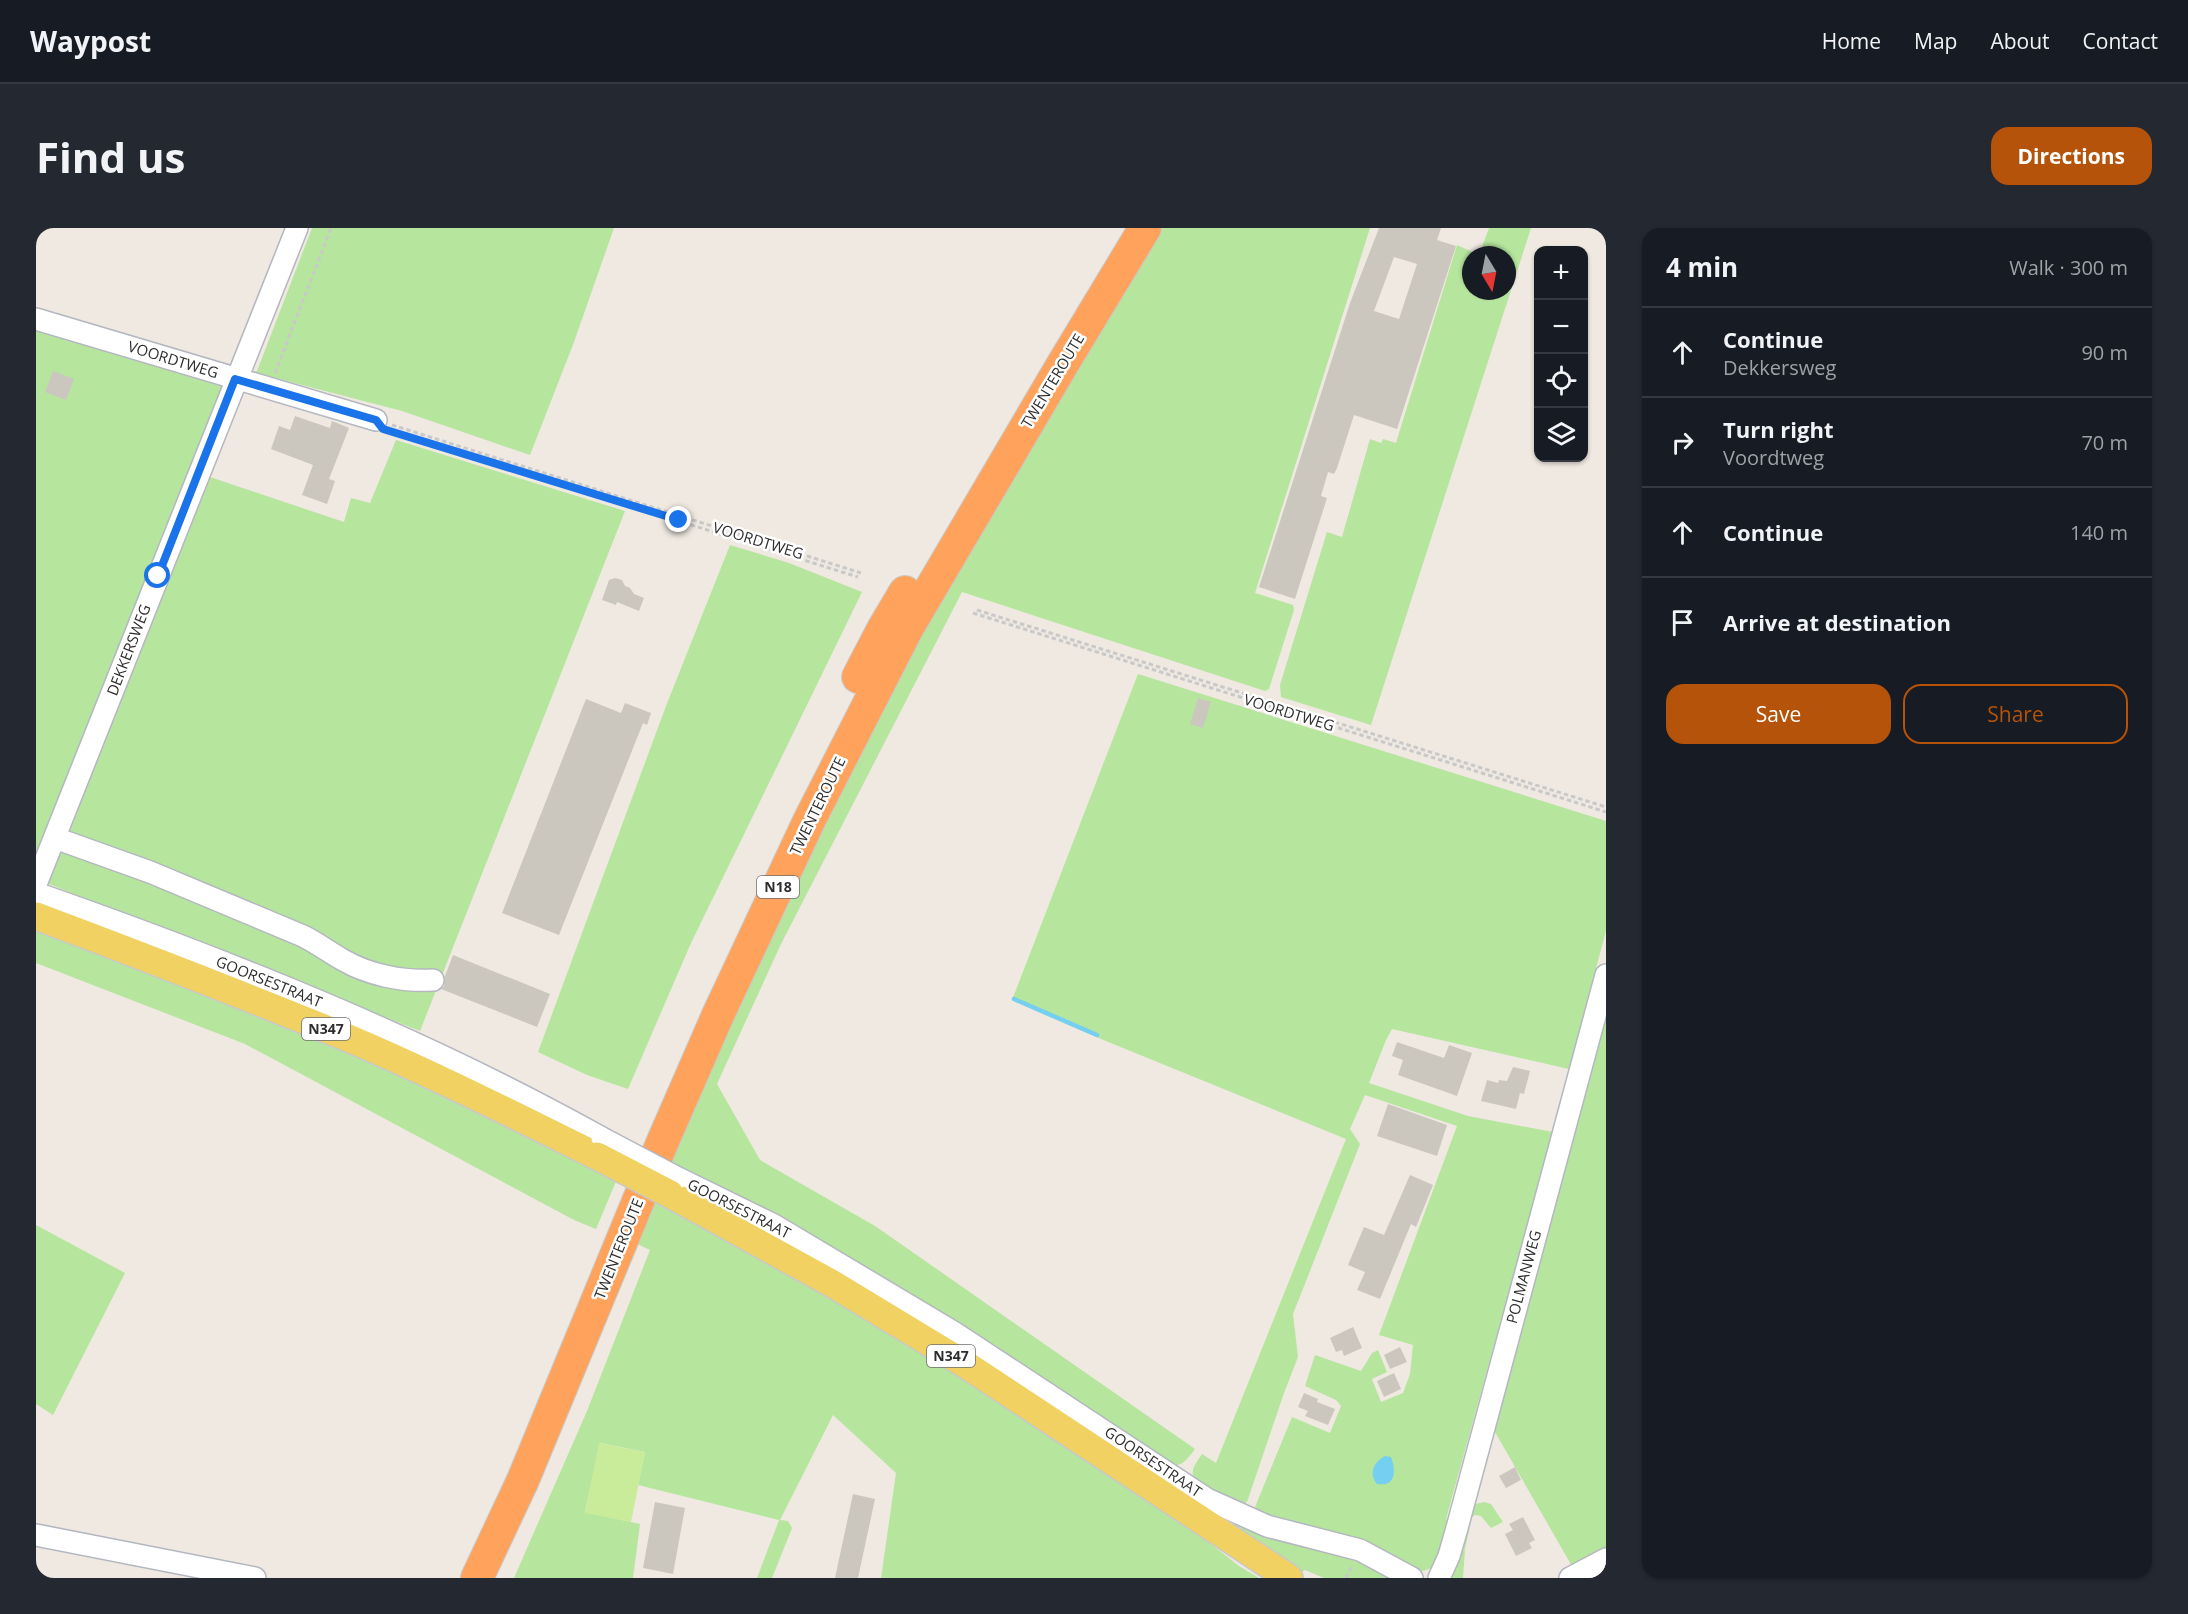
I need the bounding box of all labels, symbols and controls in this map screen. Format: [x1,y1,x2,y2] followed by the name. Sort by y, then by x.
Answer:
[30,22,151,60] text: Waypost
[1822,27,1881,55] text: Home
[1914,27,1957,55] text: Map
[1990,27,2050,55] text: About
[2083,27,2158,55] text: Contact
[1991,127,2152,185] button: Directions
[36,128,185,185] text: Find us
[1462,246,1516,300] north arrow
[1534,246,1588,462] map controls
[1534,246,1588,300] button: +
[1666,249,1738,285] text: 4 min
[2009,254,2128,281] text: Walk · 300 m
[1534,300,1588,354] button: −
[1723,324,1823,354] text: Continue
[1016,330,1088,431] street label: TWENTEROUTE
[126,336,221,382] street label: VOORDTWEG
[1666,336,1699,369] icon: ahead
[2081,339,2128,366] text: 90 m
[1534,354,1588,408] button: locate
[1723,354,1836,381] text: Dekkersweg
[1534,408,1588,462] button: layers
[1723,414,1834,444] text: Turn right
[1666,426,1699,459] icon: right
[2081,429,2128,456] text: 70 m
[1723,444,1824,471] text: Voordtweg
[665,506,691,532] route end
[1666,516,1699,549] icon: ahead
[711,517,806,563] street label: VOORDTWEG
[1723,517,1823,547] text: Continue
[2070,519,2128,546] text: 140 m
[144,562,170,588] route start
[101,601,155,698] street label: DEKKERSWEG
[1666,606,1699,639] icon: arrive
[1723,607,1951,637] text: Arrive at destination
[1666,684,1891,744] button: Save
[1903,684,2128,744] button: Share
[1242,689,1337,735] street label: VOORDTWEG
[785,753,849,858] street label: TWENTEROUTE
[757,876,799,898] road number: N18
[213,951,326,1012] street label: GOORSESTRAAT
[302,1018,350,1040] road number: N347
[685,1174,795,1243] street label: GOORSESTRAAT
[589,1195,647,1302] street label: TWENTEROUTE
[1501,1228,1545,1326] street label: POLMANWEG
[927,1345,975,1367] road number: N347
[1101,1421,1207,1501] street label: GOORSESTRAAT

